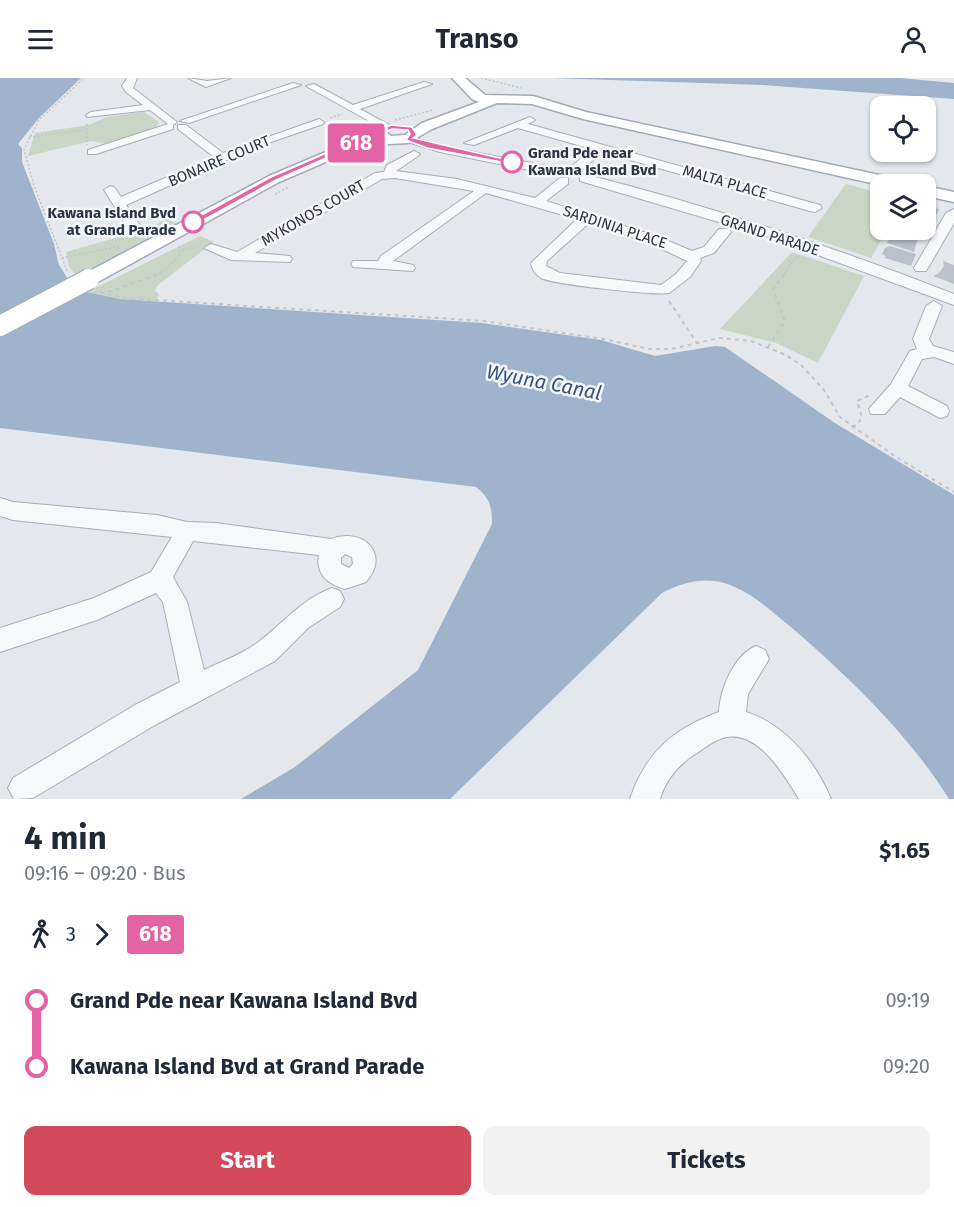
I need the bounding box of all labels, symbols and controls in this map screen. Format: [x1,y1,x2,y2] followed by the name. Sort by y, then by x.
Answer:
[24,23,57,56] icon: menu
[436,23,518,55] text: Transo
[897,23,930,56] icon: person
[870,96,936,240] map controls
[870,96,936,162] button: locate
[322,124,391,162] line badge: 618
[340,130,372,156] text: 618
[165,131,273,191] street label: BONAIRE COURT
[528,144,656,179] place label: Grand Pde near Kawana Island Bvd
[501,151,523,173] marker: Grand Pde near Kawana Island Bvd
[681,161,769,203] street label: MALTA PLACE
[870,174,936,240] button: layers
[258,176,368,250] street label: MYKONOS COURT
[561,202,669,252] street label: SARDINIA PLACE
[48,204,176,239] place label: Kawana Island Bvd at Grand Parade
[182,211,204,233] marker: Kawana Island Bvd at Grand Parade
[718,211,822,259] street label: GRAND PARADE
[484,359,604,405] water label: Wyuna Canal
[24,818,107,858] text: 4 min
[879,837,930,864] text: $1.65
[24,861,186,885] text: 09:16 – 09:20 · Bus
[24,918,57,951] icon: walk
[85,918,118,951] icon: forward
[139,921,172,947] text: 618
[66,922,76,946] text: 3
[70,987,418,1014] text: Grand Pde near Kawana Island Bvd
[885,988,930,1012] text: 09:19
[70,1053,424,1080] text: Kawana Island Bvd at Grand Parade
[883,1054,930,1078] text: 09:20
[24,1126,471,1195] button: Start
[483,1126,930,1195] button: Tickets

